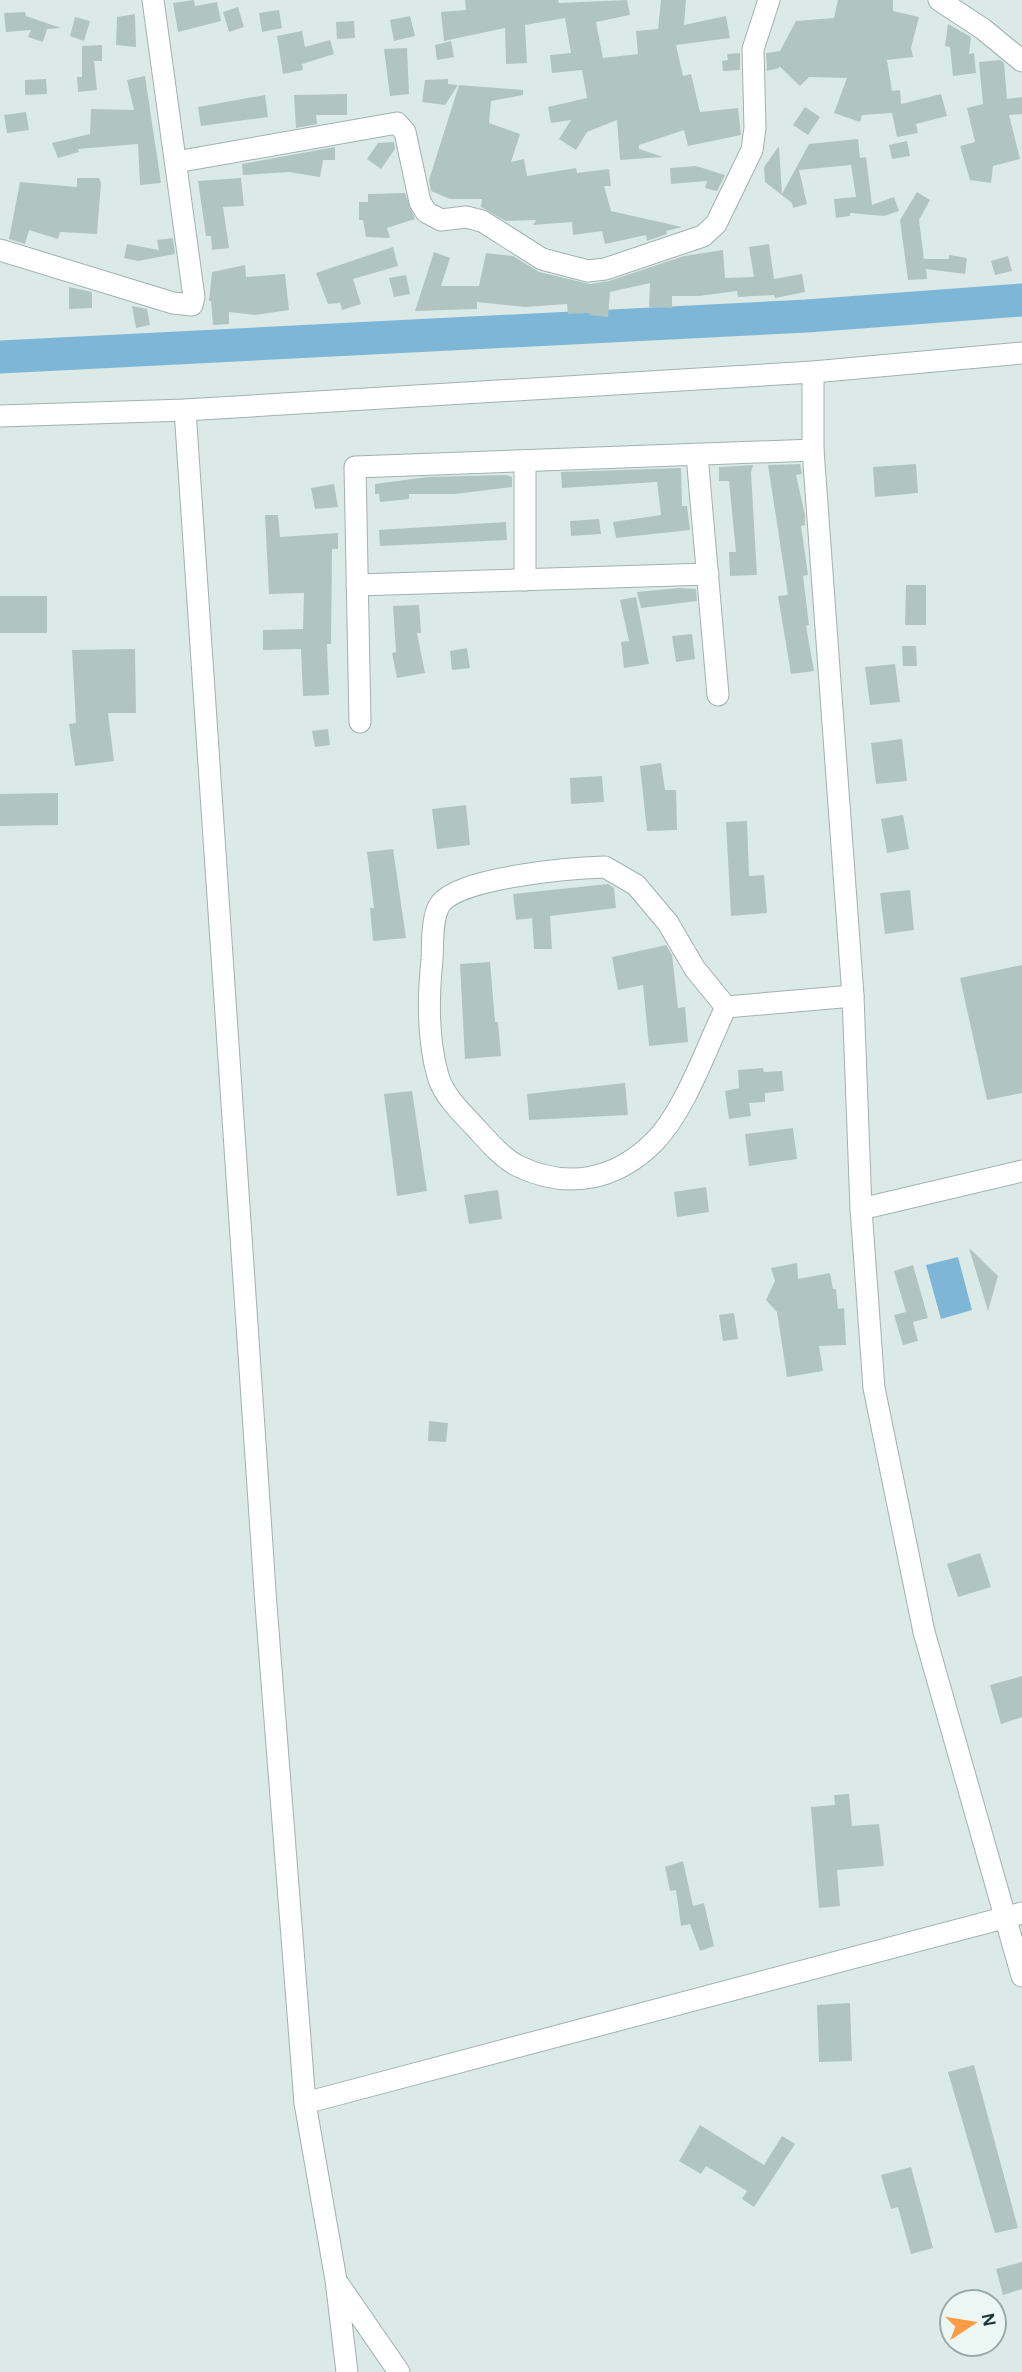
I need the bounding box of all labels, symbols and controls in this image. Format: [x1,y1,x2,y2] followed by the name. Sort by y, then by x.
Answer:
[938,2288,1008,2358] north arrow
[977,2311,999,2328] text: N

